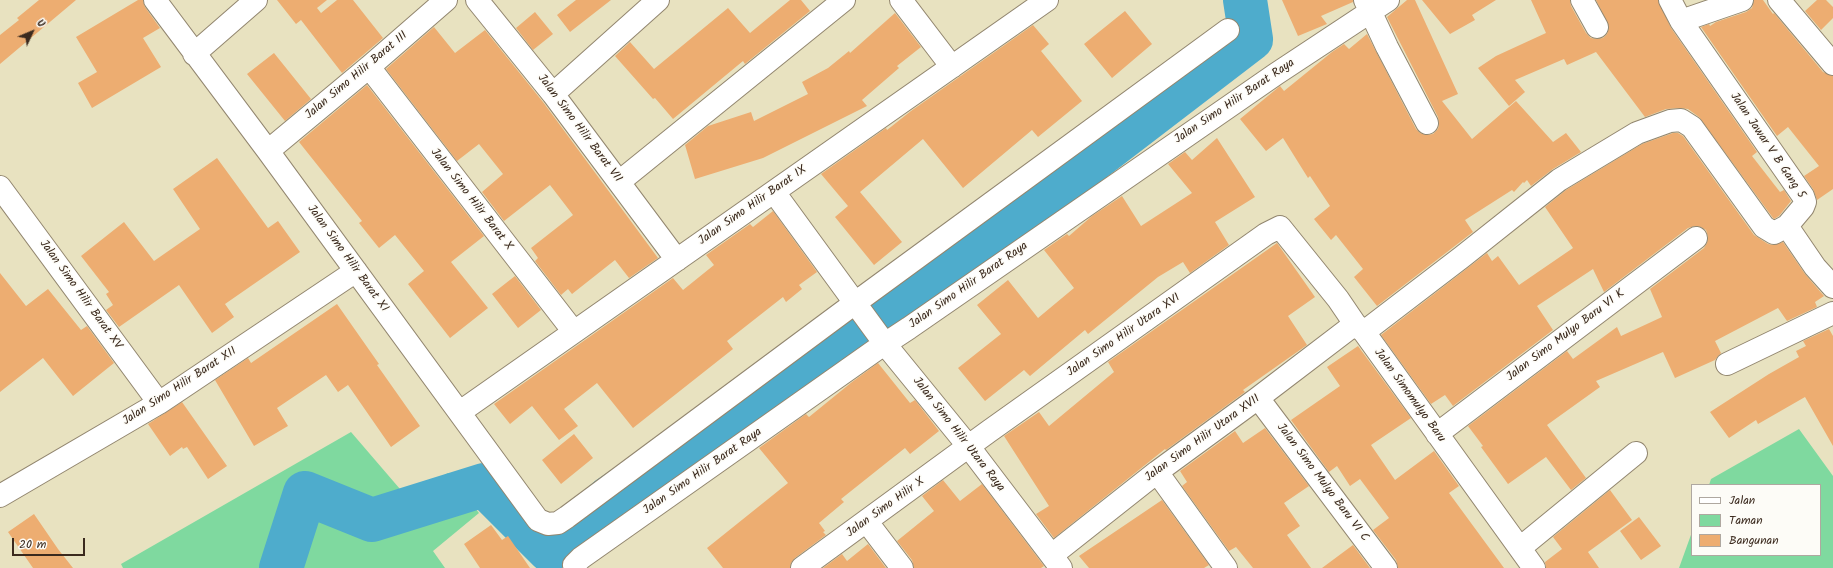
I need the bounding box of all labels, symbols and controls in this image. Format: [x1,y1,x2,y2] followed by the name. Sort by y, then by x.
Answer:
[12,12,52,52] north arrow
[32,15,49,32] text: U
[303,29,411,123] street label: Jalan Simo Hilir Barat III
[1172,56,1298,148] street label: Jalan Simo Hilir Barat Raya
[534,72,624,186] street label: Jalan Simo Hilir Barat VII
[1726,90,1808,202] street label: Jalan Jawar V B Gang 5
[427,146,515,254] street label: Jalan Simo Hilir Barat X
[696,163,810,249] street label: Jalan Simo Hilir Barat IX
[303,203,391,315] street label: Jalan Simo Hilir Barat XI
[35,237,125,353] street label: Jalan Simo Hilir Barat XV
[907,239,1031,333] street label: Jalan Simo Hilir Barat Raya
[1504,287,1628,385] street label: Jalan Simo Mulyo Baru VI K
[1065,291,1183,381] street label: Jalan Simo Hilir Utara XVI
[120,345,240,429] street label: Jalan Simo Hilir Barat XII
[1370,346,1448,446] street label: Jalan Simomulyo Baru
[909,375,1007,495] street label: Jalan Simo Hilir Utara Raya
[1143,392,1263,486] street label: Jalan Simo Hilir Utara XVII
[1273,421,1371,545] street label: Jalan Simo Mulyo Baru VI C
[641,425,765,519] street label: Jalan Simo Hilir Barat Raya
[844,475,928,541] street label: Jalan Simo Hilir X
[1691,484,1821,556] legend
[1729,491,1755,510] text: Jalan
[1729,511,1763,530] text: Taman
[14,530,87,556] scale bar
[1729,531,1779,550] text: Bangunan
[19,535,46,554] text: 20 m

